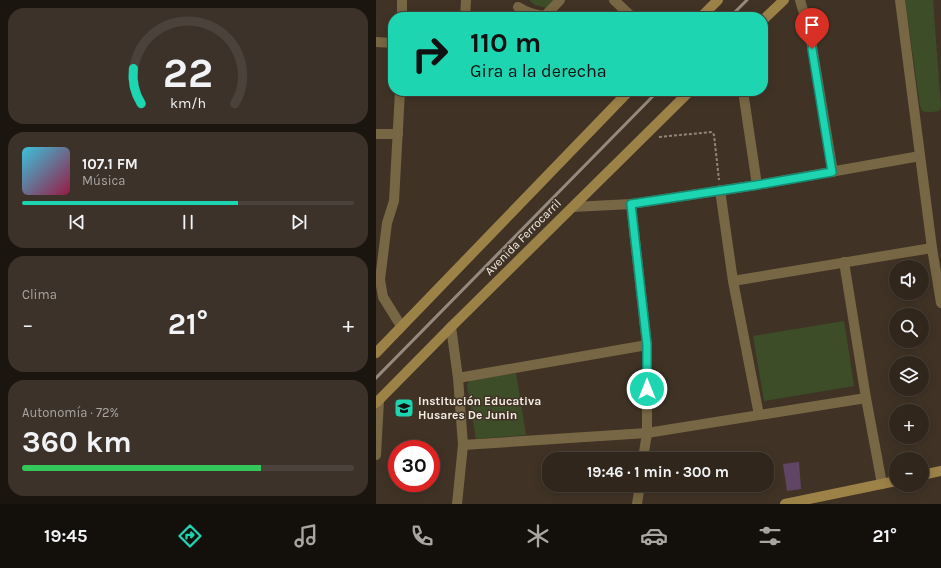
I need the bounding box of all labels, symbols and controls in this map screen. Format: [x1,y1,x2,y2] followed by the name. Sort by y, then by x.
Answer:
[795,8,829,49] pin
[801,14,823,36] icon: arrive
[470,26,541,59] text: 110 m
[404,28,456,80] icon: right
[163,49,213,97] text: 22
[470,60,607,82] text: Gira a la derecha
[170,95,206,112] text: km/h
[82,155,138,173] text: 107.1 FM
[82,173,125,188] text: Música
[482,196,564,278] street label: Avenida Ferrocarril
[66,211,88,233] icon: previous
[177,211,199,233] icon: pause
[288,211,310,233] icon: next
[889,260,929,492] map controls
[889,260,929,300] button: sound
[22,287,57,302] text: Clima
[168,306,208,342] text: 21°
[889,308,929,348] button: search
[22,312,34,338] text: −
[342,312,354,338] text: +
[889,356,929,396] button: layers
[626,368,668,410] position arrow
[418,394,541,422] place label: Institución Educativa Husares De Junin
[393,397,415,419] school or university icon: Institución Educativa Husares De Junin
[889,404,929,444] button: +
[22,405,119,420] text: Autonomía · 72%
[22,424,132,460] text: 360 km
[388,440,440,492] speed limit sign: 30
[889,452,929,492] button: −
[587,463,729,481] text: 19:46 · 1 min · 300 m
[176,522,204,550] icon: directions
[292,522,320,550] icon: music
[408,522,436,550] icon: phone
[524,522,552,550] icon: climate
[640,522,668,550] icon: car
[756,522,784,550] icon: filters
[44,525,88,547] text: 19:45
[873,525,897,547] text: 21°

